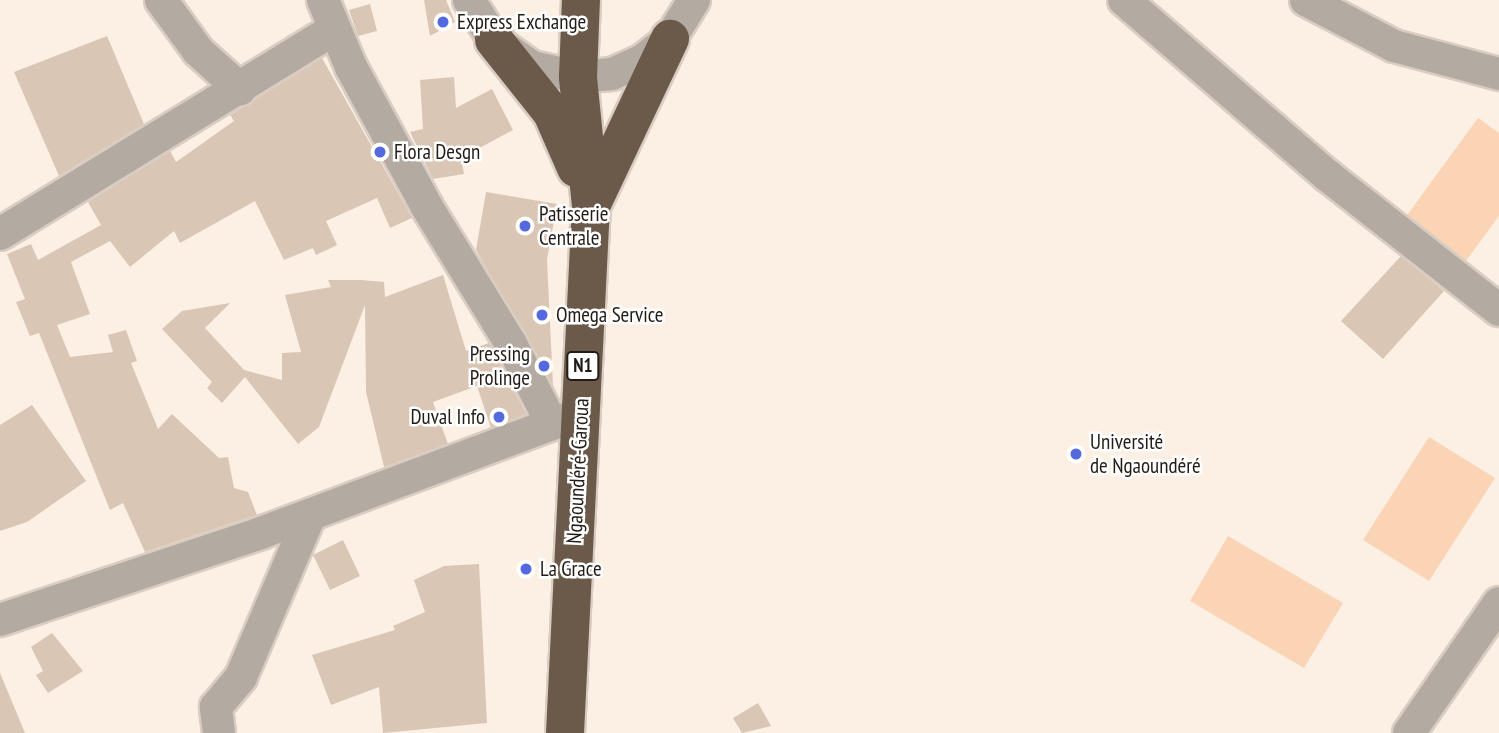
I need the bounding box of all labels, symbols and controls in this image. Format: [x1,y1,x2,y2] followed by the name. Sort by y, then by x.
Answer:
[457,9,586,35] place label: Express Exchange
[435,14,451,30] marker: Express Exchange
[394,139,480,165] place label: Flora Desgn
[372,144,388,160] marker: Flora Desgn
[539,201,608,251] place label: Patisserie Centrale
[517,218,533,234] marker: Patisserie Centrale
[556,302,664,328] place label: Omega Service
[534,307,550,323] marker: Omega Service
[470,341,530,391] place label: Pressing Prolinge
[566,350,600,382] road number: N1
[536,358,552,374] marker: Pressing Prolinge
[562,398,594,544] street label: Ngaoundéré-Garoua
[411,404,485,430] place label: Duval Info
[491,409,507,425] marker: Duval Info
[1090,429,1201,479] place label: Université de Ngaoundéré
[1068,446,1084,462] marker: Université de Ngaoundéré
[540,556,602,582] place label: La Grace
[518,561,534,577] marker: La Grace

